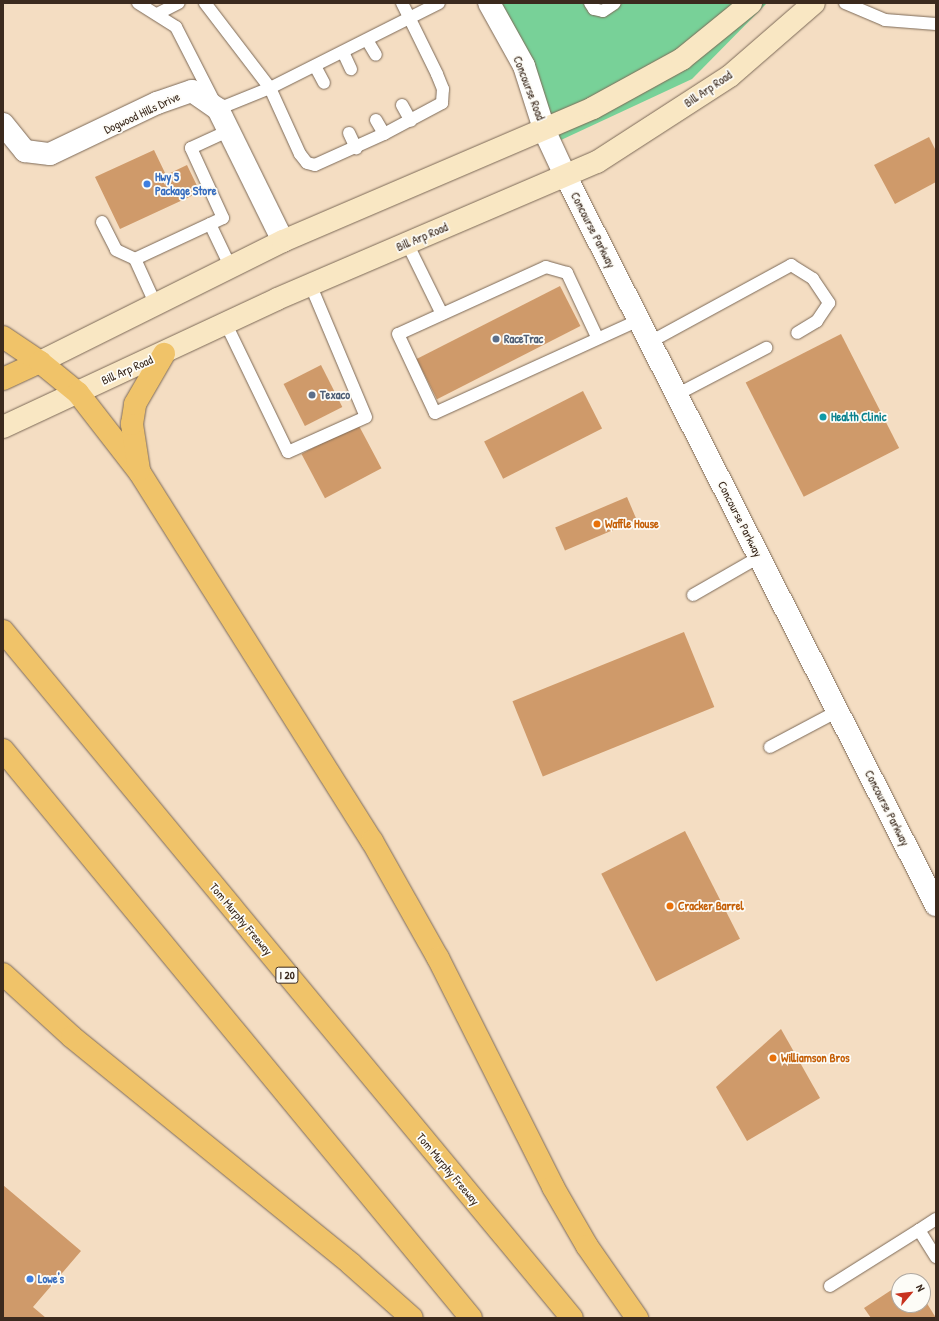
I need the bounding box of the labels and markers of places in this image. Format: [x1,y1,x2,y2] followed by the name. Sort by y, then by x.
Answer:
[155,170,217,198] place label: Hwy 5 Package Store
[142,179,152,189] marker: Hwy 5 Package Store
[504,332,543,346] place label: RaceTrac
[491,334,501,344] marker: RaceTrac
[320,388,350,402] place label: Texaco
[307,390,317,400] marker: Texaco
[831,410,886,424] place label: Health Clinic
[818,412,828,422] marker: Health Clinic
[605,517,659,531] place label: Waffle House
[592,519,602,529] marker: Waffle House
[678,899,744,913] place label: Cracker Barrel
[665,901,675,911] marker: Cracker Barrel
[781,1051,850,1065] place label: Williamson Bros
[768,1053,778,1063] marker: Williamson Bros
[38,1272,64,1286] place label: Lowe's
[25,1274,35,1284] marker: Lowe's

